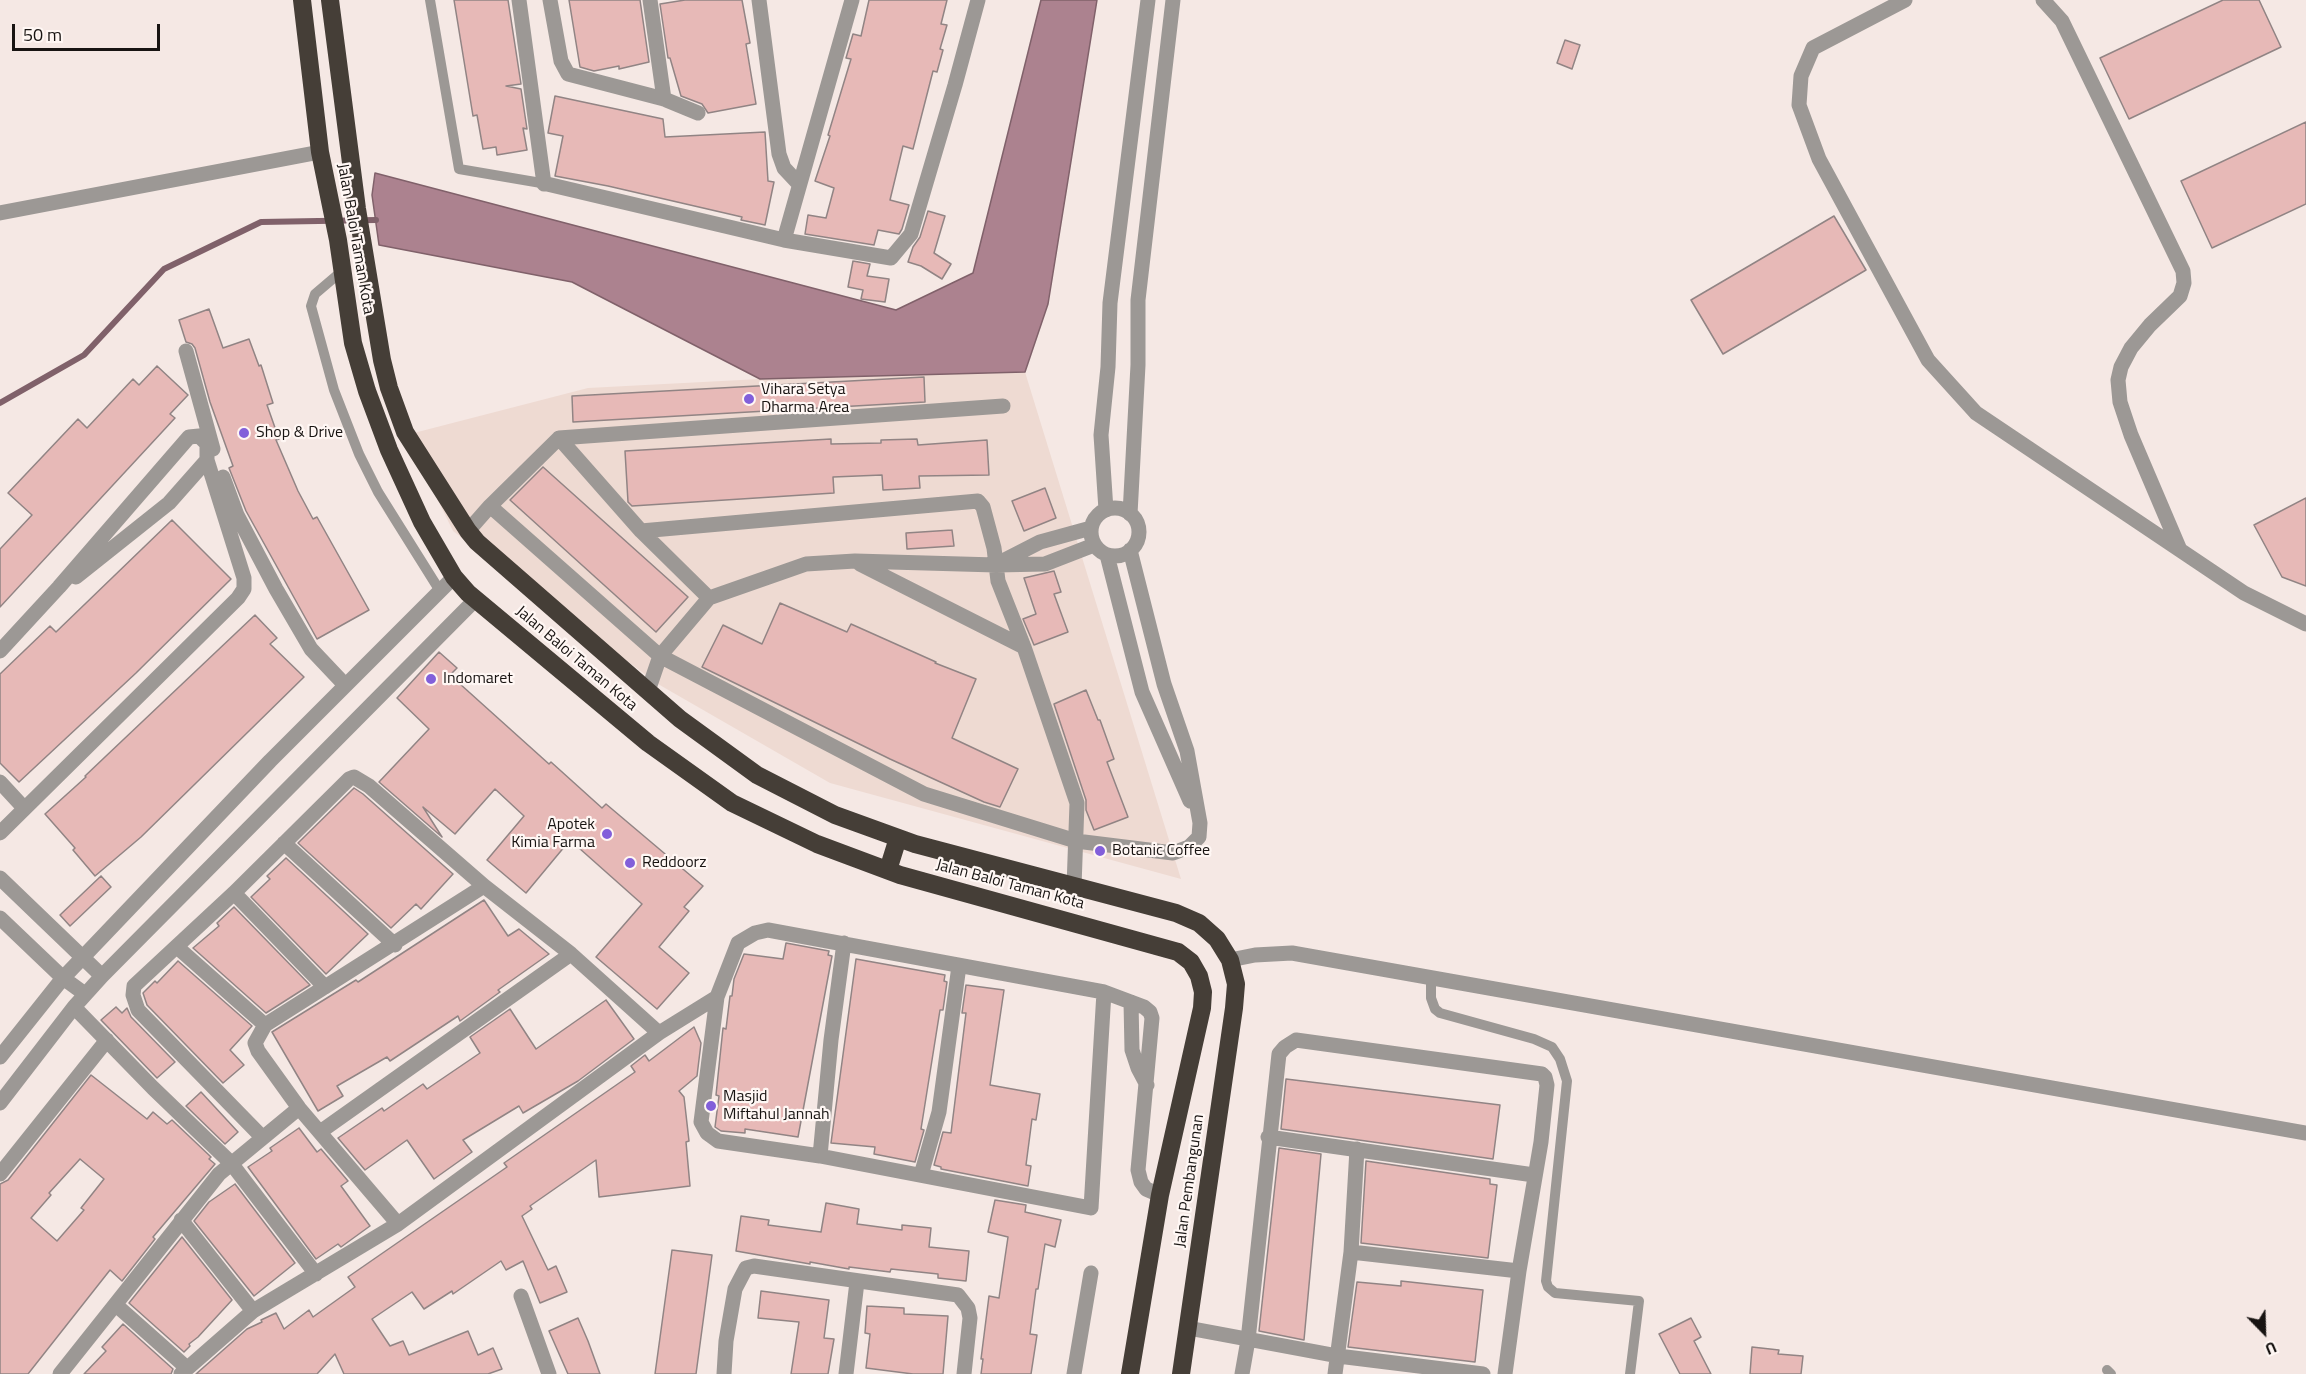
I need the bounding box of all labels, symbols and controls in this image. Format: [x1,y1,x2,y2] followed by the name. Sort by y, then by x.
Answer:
[15,12,164,50] scale bar
[23,21,62,48] text: 50 m
[332,162,378,316] street label: Jalan Baloi Taman Kota
[761,380,849,418] place label: Vihara Setya Dharma Area
[742,392,756,406] marker: Vihara Setya Dharma Area
[256,423,343,443] place label: Shop & Drive
[237,426,251,440] marker: Shop & Drive
[511,603,641,715] street label: Jalan Baloi Taman Kota
[443,669,513,689] place label: Indomaret
[424,672,438,686] marker: Indomaret
[511,815,595,853] place label: Apotek Kimia Farma
[600,827,614,841] marker: Apotek Kimia Farma
[1112,841,1210,861] place label: Botanic Coffee
[1093,844,1107,858] marker: Botanic Coffee
[642,853,706,873] place label: Reddoorz
[623,856,637,870] marker: Reddoorz
[934,856,1086,914] street label: Jalan Baloi Taman Kota
[723,1087,830,1125] place label: Masjid Miftahul Jannah
[704,1099,718,1113] marker: Masjid Miftahul Jannah
[1171,1113,1209,1249] street label: Jalan Pembangunan
[2234,1302,2294,1362] north arrow
[2262,1335,2281,1362] text: U

